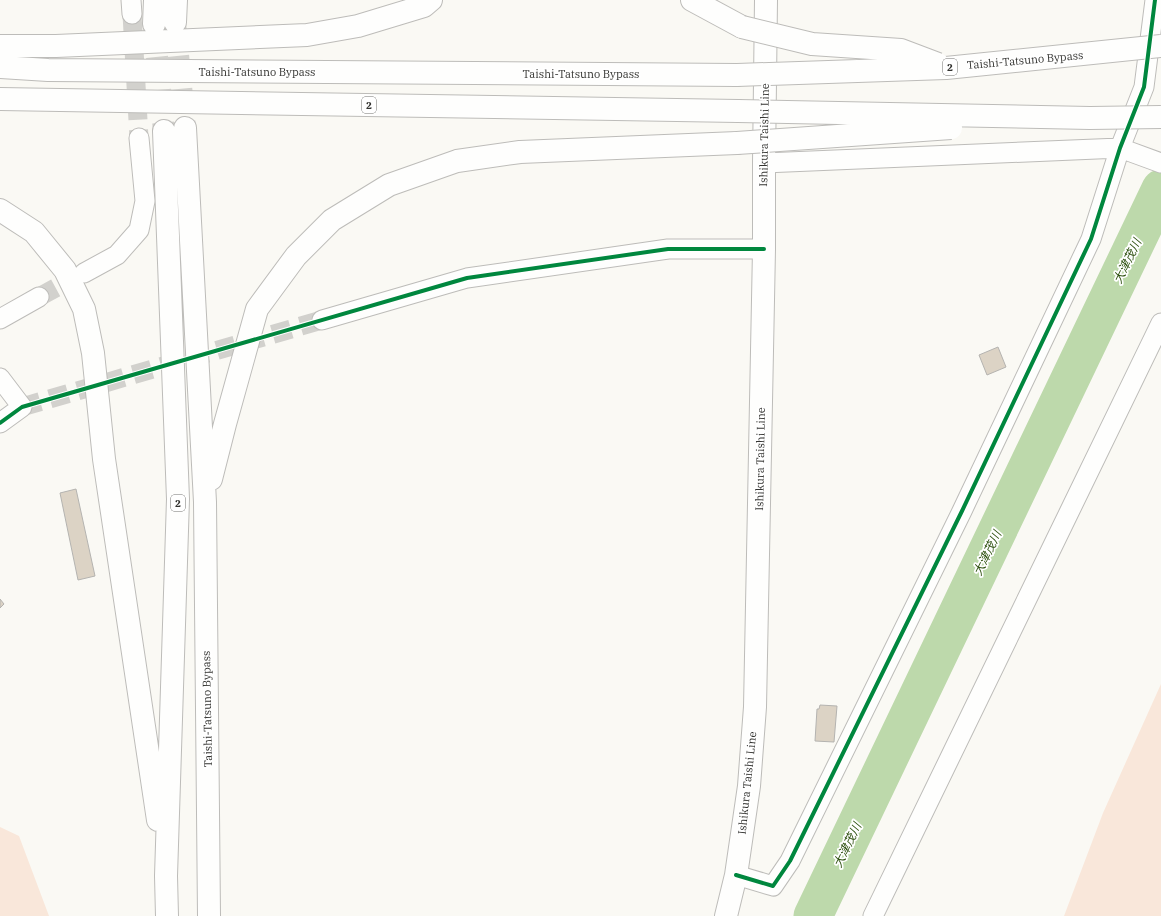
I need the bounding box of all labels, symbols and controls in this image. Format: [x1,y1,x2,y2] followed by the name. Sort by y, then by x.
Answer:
[966,48,1084,72] street label: Taishi-Tatsuno Bypass
[943,59,957,75] road number: 2
[199,65,315,79] street label: Taishi-Tatsuno Bypass
[523,67,639,81] street label: Taishi-Tatsuno Bypass
[756,83,772,187] street label: Ishikura Taishi Line
[362,97,376,113] road number: 2
[1110,234,1145,286] water label: 大津茂川
[752,407,768,511] street label: Ishikura Taishi Line
[171,495,185,511] road number: 2
[970,526,1005,578] water label: 大津茂川
[199,650,215,768] street label: Taishi-Tatsuno Bypass
[735,731,759,835] street label: Ishikura Taishi Line
[830,818,865,870] water label: 大津茂川

